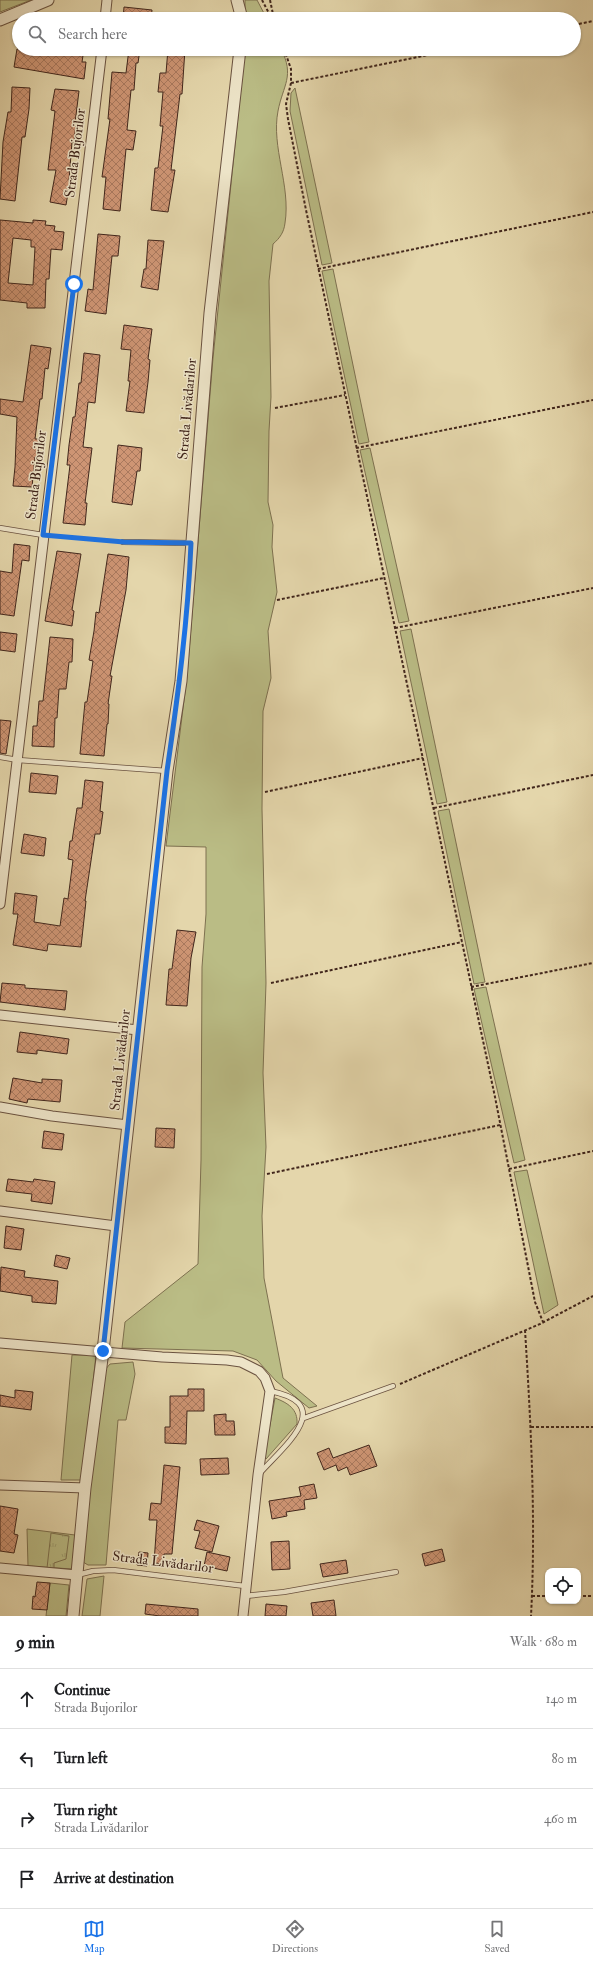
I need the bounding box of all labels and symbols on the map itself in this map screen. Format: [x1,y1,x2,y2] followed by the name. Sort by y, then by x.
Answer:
[61,107,89,199] street label: Strada Bujorilor
[65,275,83,293] route start
[174,357,200,460] street label: Strada Livădarilor
[22,429,50,521] street label: Strada Bujorilor
[106,1008,134,1111] street label: Strada Livădarilor
[94,1342,112,1360] route end
[112,1547,215,1577] street label: Strada Livădarilor

